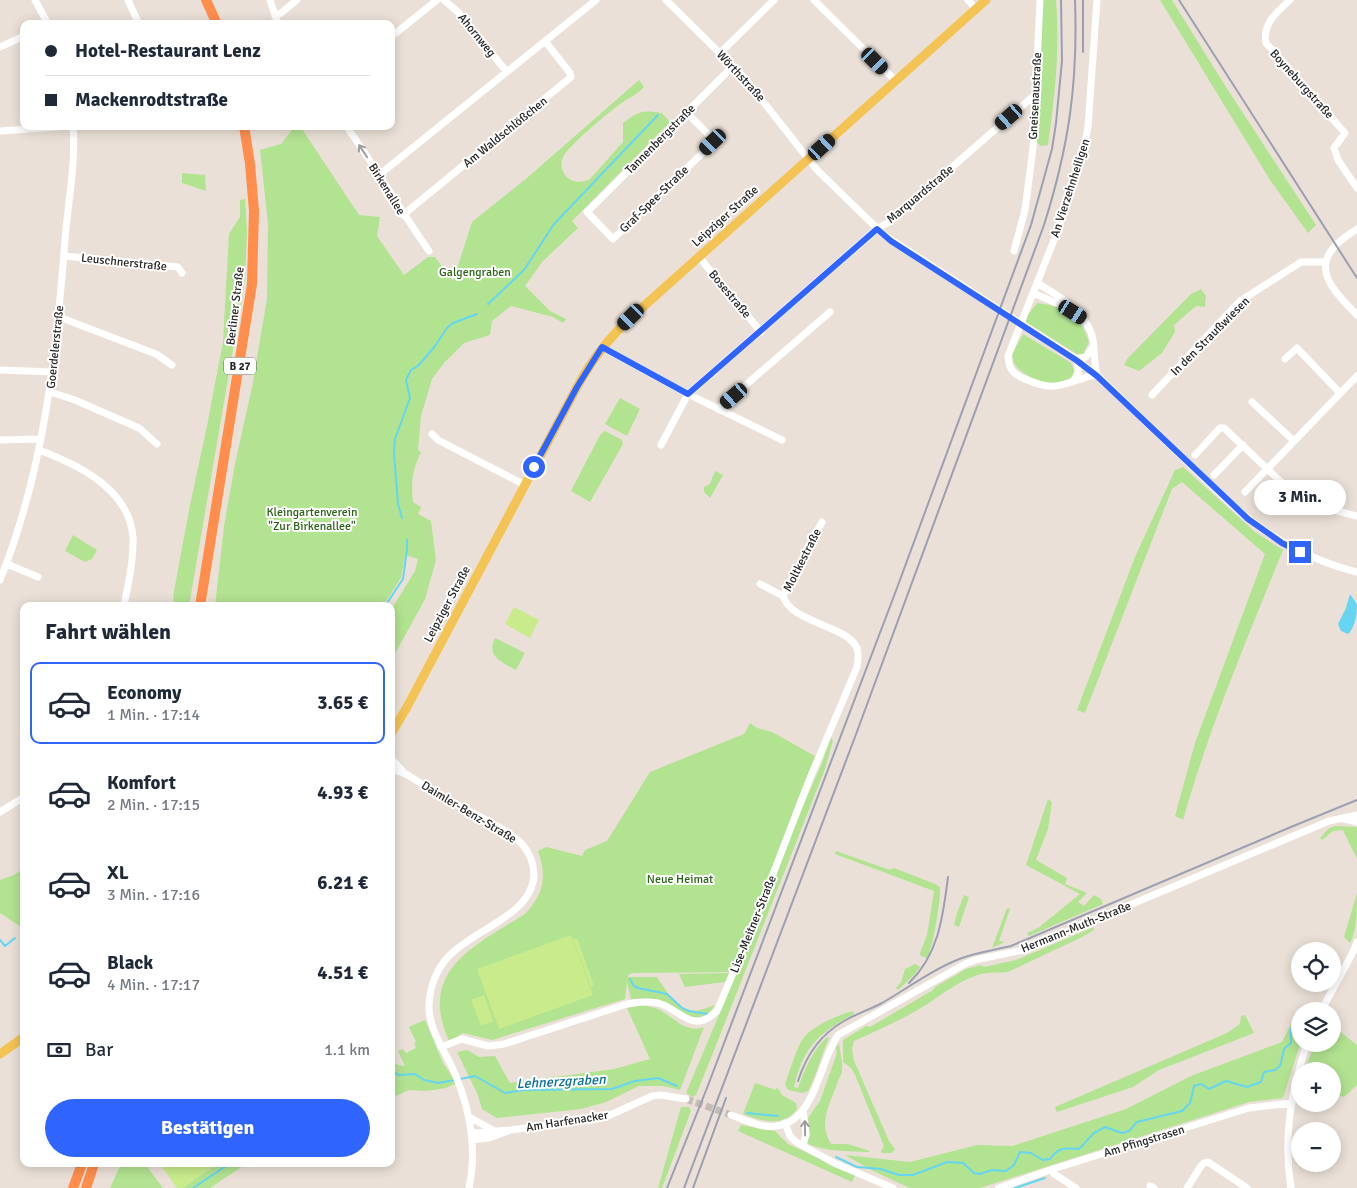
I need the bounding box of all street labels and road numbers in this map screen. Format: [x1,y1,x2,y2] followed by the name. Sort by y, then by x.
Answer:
[454,10,499,60] street label: Ahornweg
[1266,46,1337,122] street label: Boyneburgstraße
[713,48,768,105] street label: Wörthstraße
[1026,52,1045,140] street label: Gneisenaustraße
[460,94,551,171] street label: Am Waldschlößchen
[622,101,699,178] street label: Tannenbergstraße
[1047,137,1094,239] street label: An Vierzehnheiligen
[365,161,408,218] street label: Birkenallee
[884,162,957,227] street label: Marquardstraße
[617,163,692,236] street label: Graf-Spee-Straße
[689,183,762,250] street label: Leipziger Straße
[80,251,168,274] street label: Leuschnerstraße
[223,266,248,346] street label: Berliner Straße
[705,267,754,321] street label: Bosestraße
[1168,294,1253,379] street label: In den Straußwiesen
[44,305,67,390] street label: Goerdelerstraße
[224,358,256,374] road number: B 27
[780,526,825,594] street label: Moltkestraße
[421,563,474,645] street label: Leipziger Straße
[418,778,519,847] street label: Daimler-Benz-Straße
[727,873,780,975] street label: Lise-Meitner-Straße
[1019,899,1133,956] street label: Hermann-Muth-Straße
[525,1108,610,1135] street label: Am Harfenacker
[1102,1122,1186,1161] street label: Am Pfingstrasen

